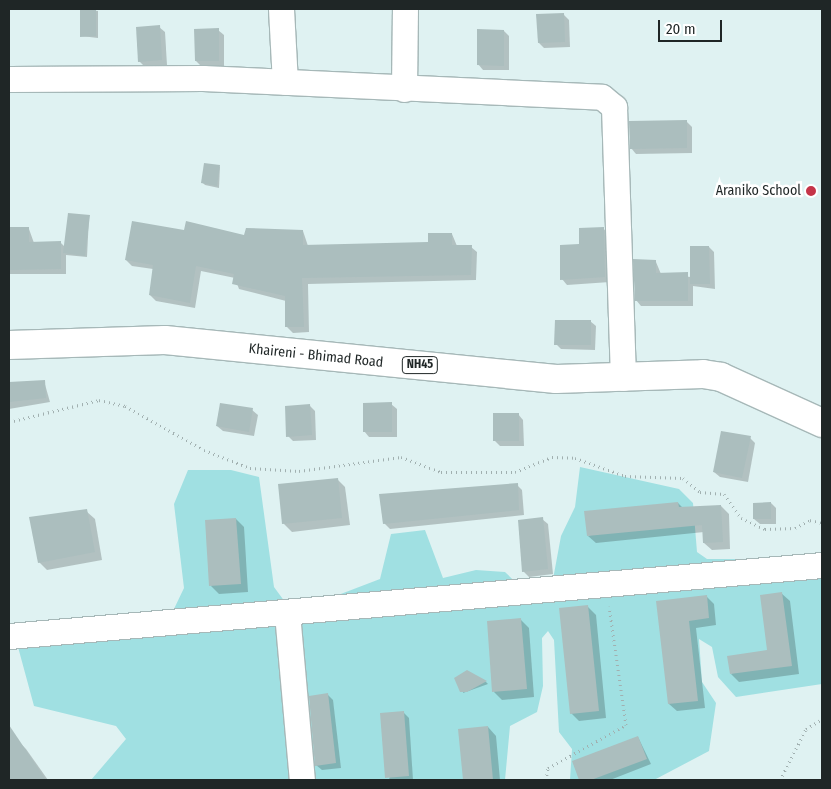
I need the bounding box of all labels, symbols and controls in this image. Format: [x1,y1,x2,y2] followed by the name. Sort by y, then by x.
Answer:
[661,10,725,42] scale bar
[666,20,696,38] text: 20 m
[716,183,801,199] place label: Araniko School
[805,185,817,197] marker: Araniko School
[248,341,384,371] street label: Khaireni - Bhimad Road
[401,356,439,374] road number: NH45

